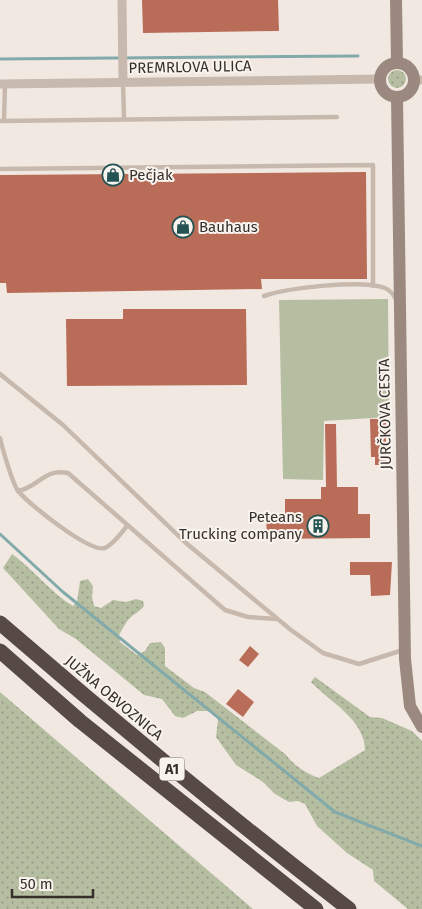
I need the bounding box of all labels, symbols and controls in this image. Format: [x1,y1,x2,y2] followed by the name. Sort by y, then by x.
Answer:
[128,57,252,77] street label: PREMRLOVA ULICA
[101,163,125,187] shop icon: Pečjak
[129,166,173,184] place label: Pečjak
[171,215,195,239] shop icon: Bauhaus
[199,218,258,236] place label: Bauhaus
[375,358,395,470] street label: JURČKOVA CESTA
[179,508,303,543] place label: Peteans Trucking company
[306,514,330,538] building icon: Peteans Trucking company
[61,652,167,744] street label: JUŽNA OBVOZNICA
[160,758,184,781] road number: A1
[12,866,94,898] scale bar
[20,875,53,893] text: 50 m

